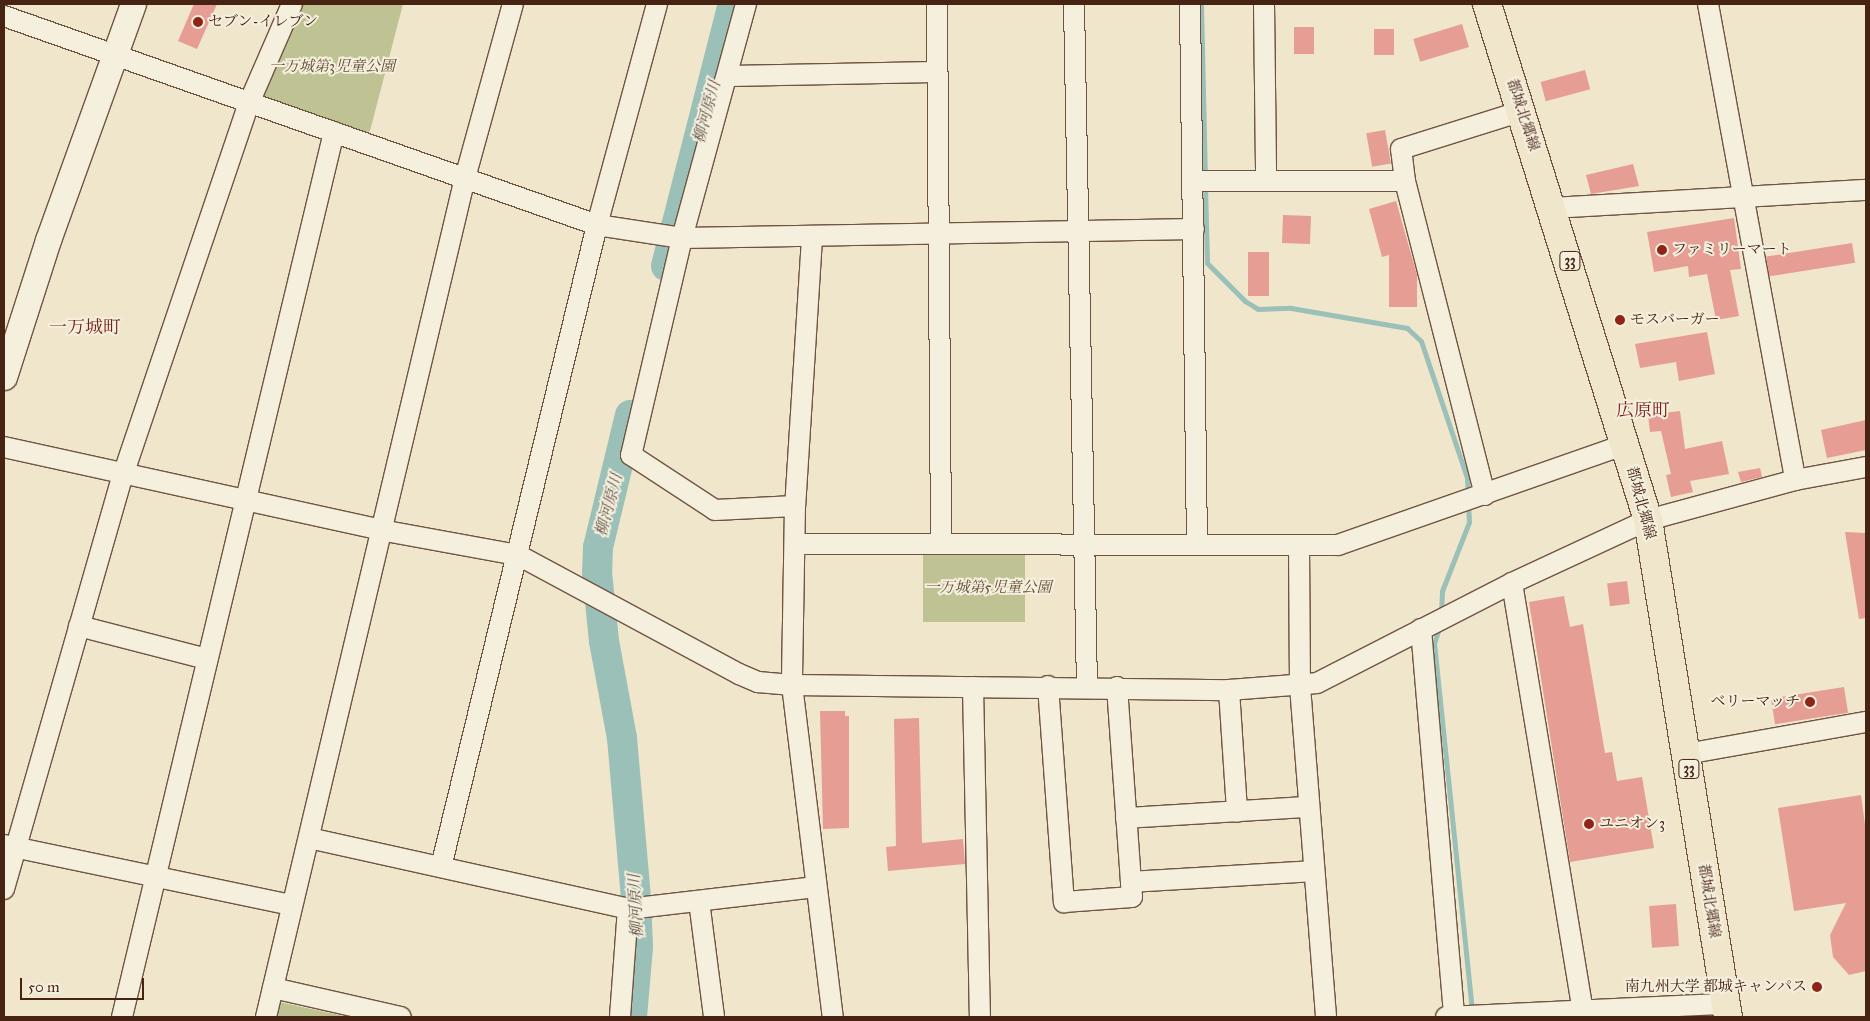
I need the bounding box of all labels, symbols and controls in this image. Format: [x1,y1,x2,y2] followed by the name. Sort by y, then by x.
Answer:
[208,13,319,31] place label: セブン-イレブン
[192,16,204,28] marker: セブン-イレブン
[269,58,395,76] park label: 一万城第3児童公園
[1503,77,1543,153] street label: 都城北郷線
[689,79,725,145] water label: 柳河原川
[1672,241,1792,259] place label: ファミリーマート
[1656,244,1668,256] marker: ファミリーマート
[1559,250,1581,272] road number: 33
[1630,311,1720,329] place label: モスバーガー
[1614,314,1626,326] marker: モスバーガー
[49,316,121,338] district label: 一万城町
[1616,399,1670,421] district label: 広原町
[1623,464,1659,542] street label: 都城北郷線
[591,472,627,538] water label: 柳河原川
[925,579,1051,597] park label: 一万城第5児童公園
[1710,693,1800,711] place label: ベリーマッチ
[1804,696,1816,708] marker: ベリーマッチ
[1678,758,1700,781] road number: 33
[1599,815,1665,833] place label: ユニオン3
[1583,818,1595,830] marker: ユニオン3
[1694,863,1724,939] street label: 都城北郷線
[625,874,647,938] water label: 柳河原川
[22,968,146,1000] scale bar
[28,978,60,996] text: 50 m
[1624,978,1807,996] place label: 南九州大学 都城キャンパス
[1811,981,1823,993] marker: 南九州大学 都城キャンパス

